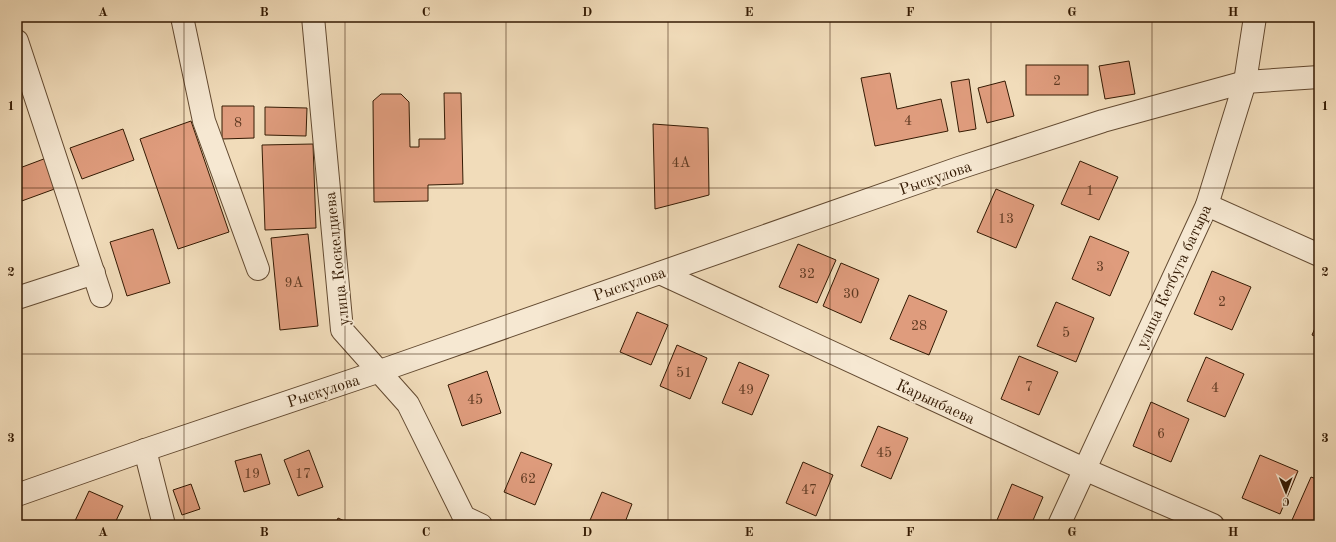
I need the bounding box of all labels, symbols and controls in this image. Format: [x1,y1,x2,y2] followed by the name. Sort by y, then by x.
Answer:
[98,6,108,19] text: A
[259,6,269,19] text: B
[422,6,430,19] text: C
[582,6,592,19] text: D
[745,6,754,19] text: E
[906,6,915,19] text: F
[1067,6,1077,19] text: G
[1228,6,1239,19] text: H
[1053,74,1061,88] house number: 2
[7,100,15,113] text: 1
[1321,100,1329,113] text: 1
[904,114,912,128] house number: 4
[234,116,242,130] house number: 8
[672,156,691,170] house number: 4А
[897,159,974,199] street label: Рыскулова
[1086,184,1094,198] house number: 1
[323,191,353,327] street label: улица Коскелдиева
[1134,202,1215,351] street label: улица Кетбуга батыра
[998,212,1014,226] house number: 13
[1096,260,1104,274] house number: 3
[591,265,668,305] street label: Рыскулова
[7,266,15,279] text: 2
[1321,266,1329,279] text: 2
[799,267,815,281] house number: 32
[285,276,304,290] house number: 9А
[843,287,859,301] house number: 30
[1218,295,1226,309] house number: 2
[911,319,927,333] house number: 28
[1062,326,1070,340] house number: 5
[676,366,692,380] house number: 51
[285,373,362,411] street label: Рыскулова
[893,378,977,428] street label: Карынбаева
[1025,380,1033,394] house number: 7
[1211,381,1219,395] house number: 4
[738,383,754,397] house number: 49
[467,393,483,407] house number: 45
[1157,427,1165,441] house number: 6
[7,432,15,445] text: 3
[1321,432,1329,445] text: 3
[876,446,892,460] house number: 45
[244,467,260,481] house number: 19
[295,467,311,481] house number: 17
[520,472,536,486] house number: 62
[1266,472,1306,512] north arrow
[801,483,817,497] house number: 47
[1282,495,1290,506] text: С
[98,526,108,539] text: A
[259,526,269,539] text: B
[422,526,430,539] text: C
[582,526,592,539] text: D
[745,526,754,539] text: E
[906,526,915,539] text: F
[1067,526,1077,539] text: G
[1228,526,1239,539] text: H

